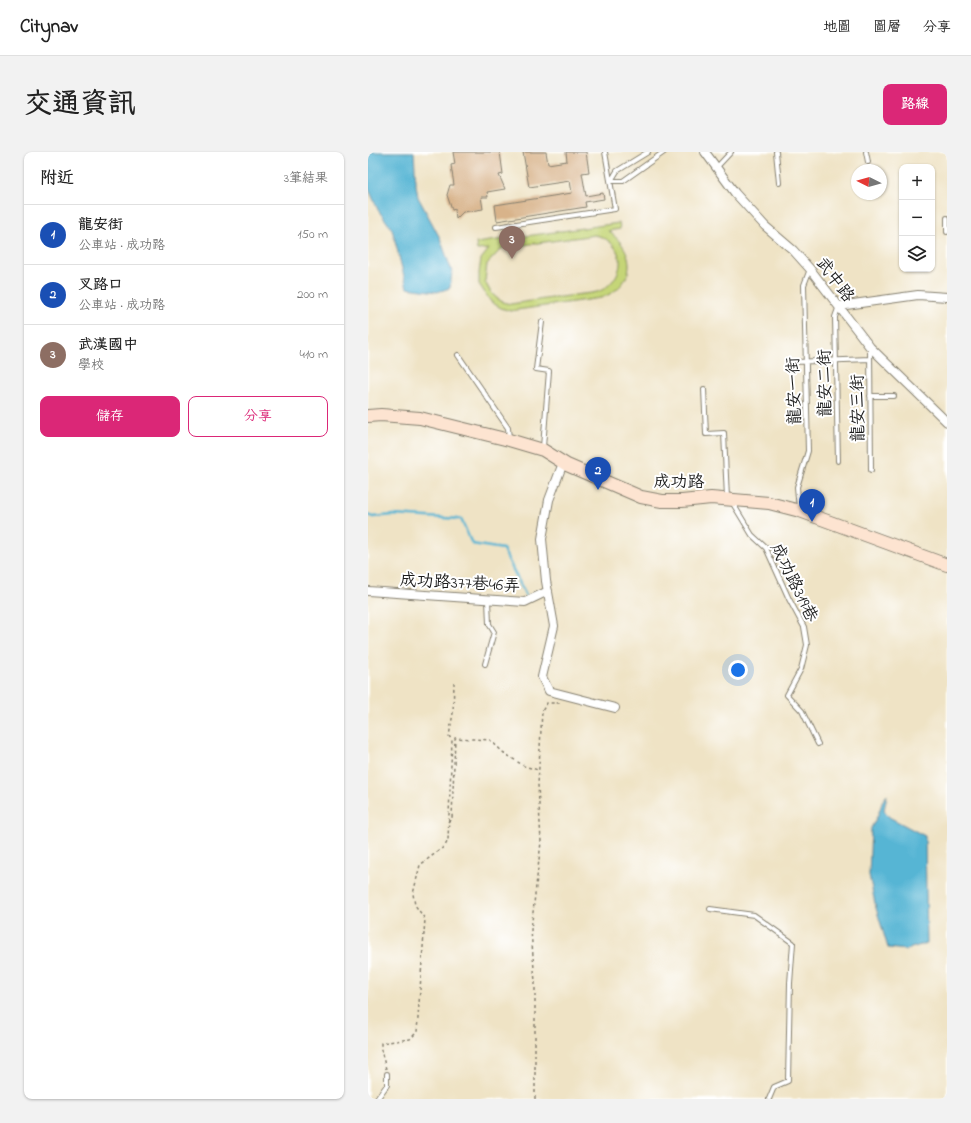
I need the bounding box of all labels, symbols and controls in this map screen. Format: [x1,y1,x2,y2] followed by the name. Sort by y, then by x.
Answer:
[20,14,78,41] text: Citynav
[823,17,851,38] text: 地圖
[873,17,901,38] text: 圖層
[923,17,951,38] text: 分享
[883,84,947,125] button: 路線
[24,85,136,126] text: 交通資訊
[851,164,887,200] north arrow
[899,164,935,272] map controls
[899,164,935,200] button: +
[40,166,74,191] text: 附近
[284,169,328,188] text: 3筆結果
[899,200,935,236] button: −
[78,214,123,236] text: 龍安街
[51,225,55,244] text: 1
[297,225,328,244] text: 150 m
[499,226,525,259] pin: 3
[78,236,165,255] text: 公車站 · 成功路
[899,236,935,272] button: layers
[809,252,860,308] street label: 武中路
[78,274,123,296] text: 叉路口
[50,285,56,304] text: 2
[297,285,328,304] text: 200 m
[78,296,165,315] text: 公車站 · 成功路
[78,334,138,356] text: 武漢國中
[50,345,56,364] text: 3
[300,345,328,364] text: 410 m
[812,349,839,417] street label: 龍安二街
[78,356,104,375] text: 學校
[781,357,808,425] street label: 龍安一街
[845,374,872,442] street label: 龍安三街
[40,396,180,437] button: 儲存
[188,396,328,437] button: 分享
[585,457,611,490] pin: 2
[654,470,705,495] street label: 成功路
[799,489,825,522] pin: 1
[764,539,824,627] street label: 成功路319巷
[399,568,521,599] street label: 成功路377巷46弄
[728,660,748,680] your location

